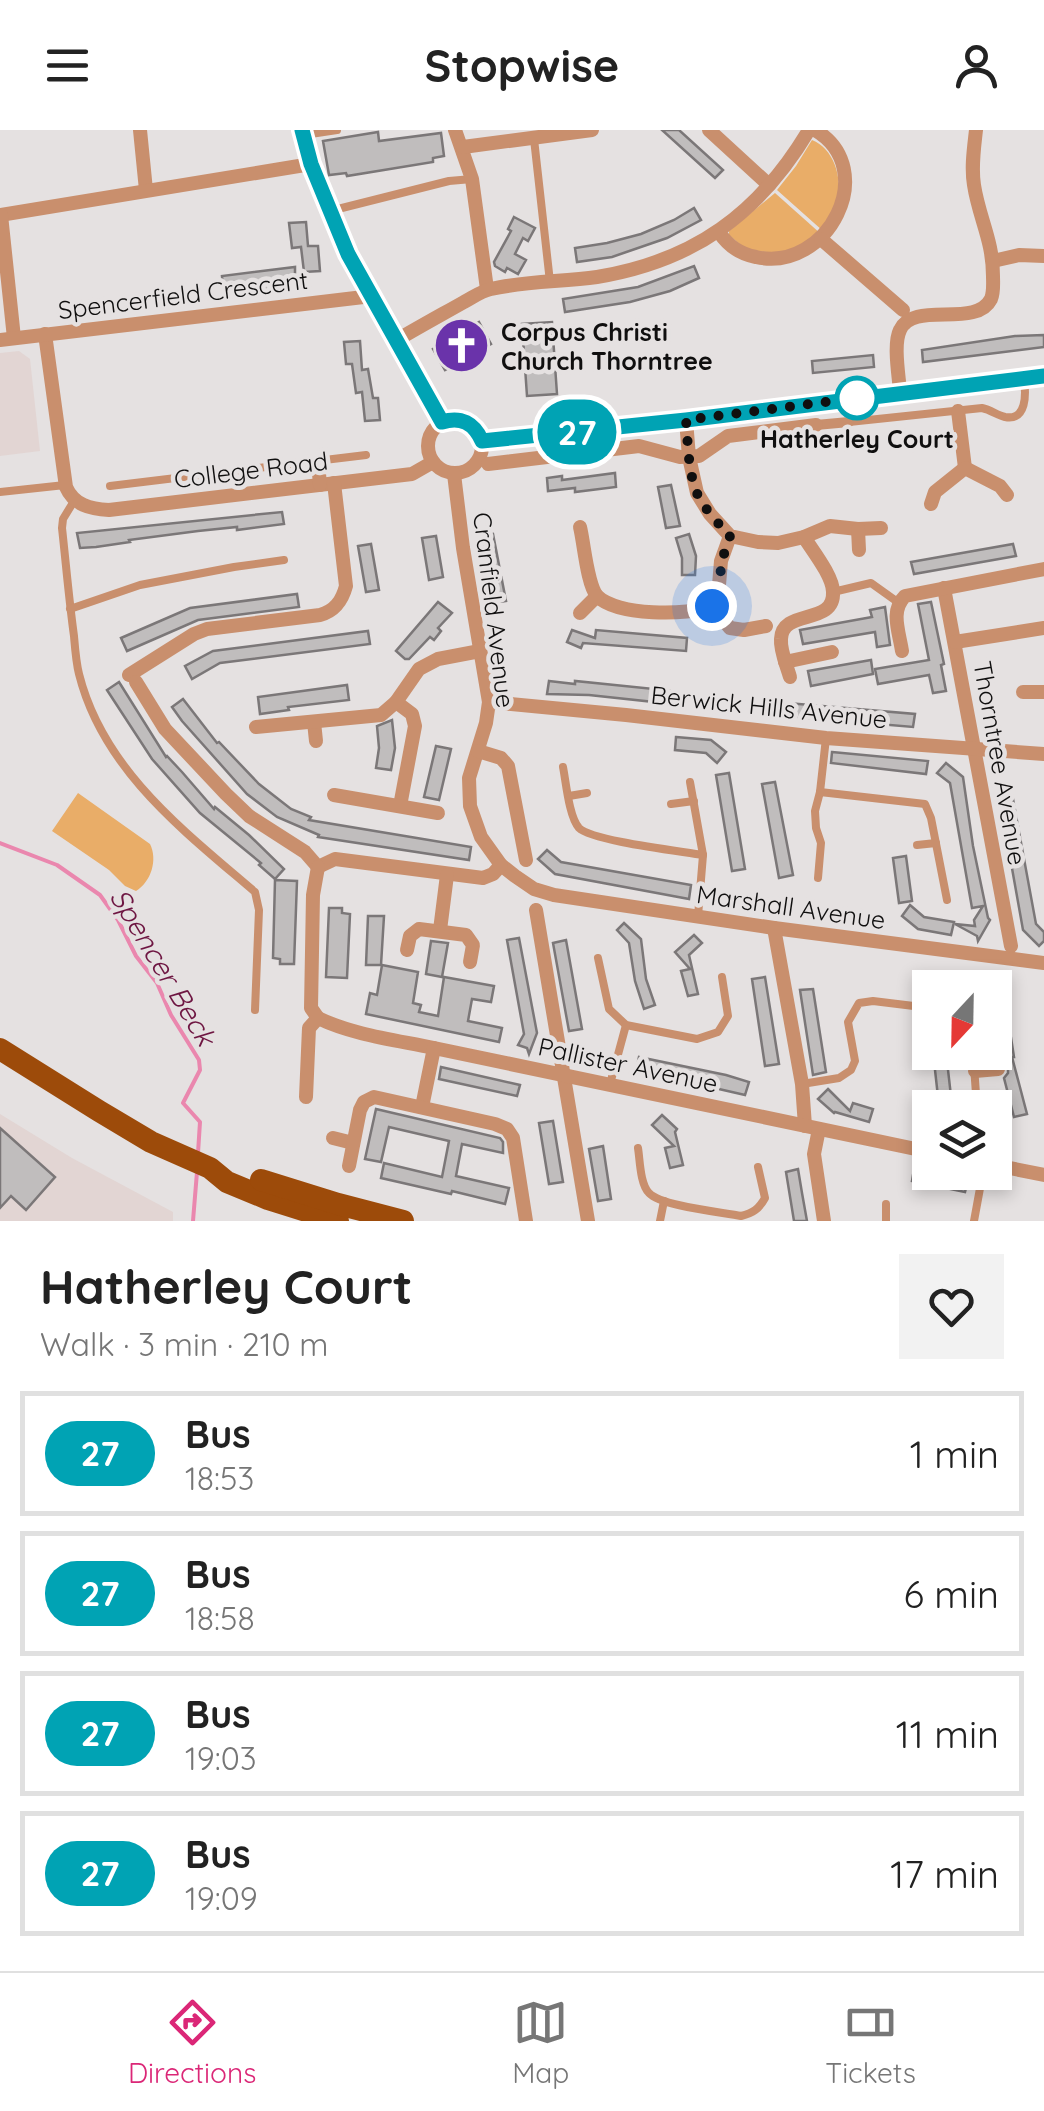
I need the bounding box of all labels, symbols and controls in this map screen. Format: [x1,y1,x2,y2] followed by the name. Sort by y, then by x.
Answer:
[425,37,619,93] text: Stopwise
[40,38,95,93] icon: menu
[949,38,1004,93] icon: person
[56,264,310,325] street label: Spencerfield Crescent
[432,316,492,376] church icon: Corpus Christi Church Thorntree
[501,316,713,376] place label: Corpus Christi Church Thorntree
[836,377,878,419] marker: Hatherley Court
[532,400,622,464] line badge: 27
[557,410,597,454] text: 27
[760,423,954,454] place label: Hatherley Court
[172,445,330,494] street label: College Road
[467,510,522,709] street label: Cranfield Avenue
[687,581,737,631] your location
[967,658,1034,867] street label: Thorntree Avenue
[649,679,889,734] street label: Berwick Hills Avenue
[695,878,887,935] street label: Marshall Avenue
[103,882,226,1054] water label: Spencer Beck
[912,970,1012,1070] north arrow
[912,970,1012,1190] map controls
[535,1030,721,1099] street label: Pallister Avenue
[912,1090,1012,1190] button: layers
[899,1254,1004,1359] button: heart
[40,1256,412,1316] text: Hatherley Court
[40,1324,328,1364] text: Walk · 3 min · 210 m
[185,1410,251,1458] text: Bus
[910,1430,999,1478] text: 1 min
[80,1431,120,1475] text: 27
[185,1458,254,1498] text: 18:53
[185,1550,251,1598] text: Bus
[903,1570,999,1618] text: 6 min
[80,1571,120,1615] text: 27
[185,1598,255,1638] text: 18:58
[185,1690,251,1738] text: Bus
[896,1710,999,1758] text: 11 min
[80,1711,120,1755] text: 27
[185,1738,257,1778] text: 19:03
[185,1830,251,1878] text: Bus
[890,1850,999,1898] text: 17 min
[80,1851,120,1895] text: 27
[185,1878,258,1918] text: 19:09
[128,1995,256,2090] tab: Directions
[512,1995,569,2090] tab: Map
[825,1995,916,2090] tab: Tickets

